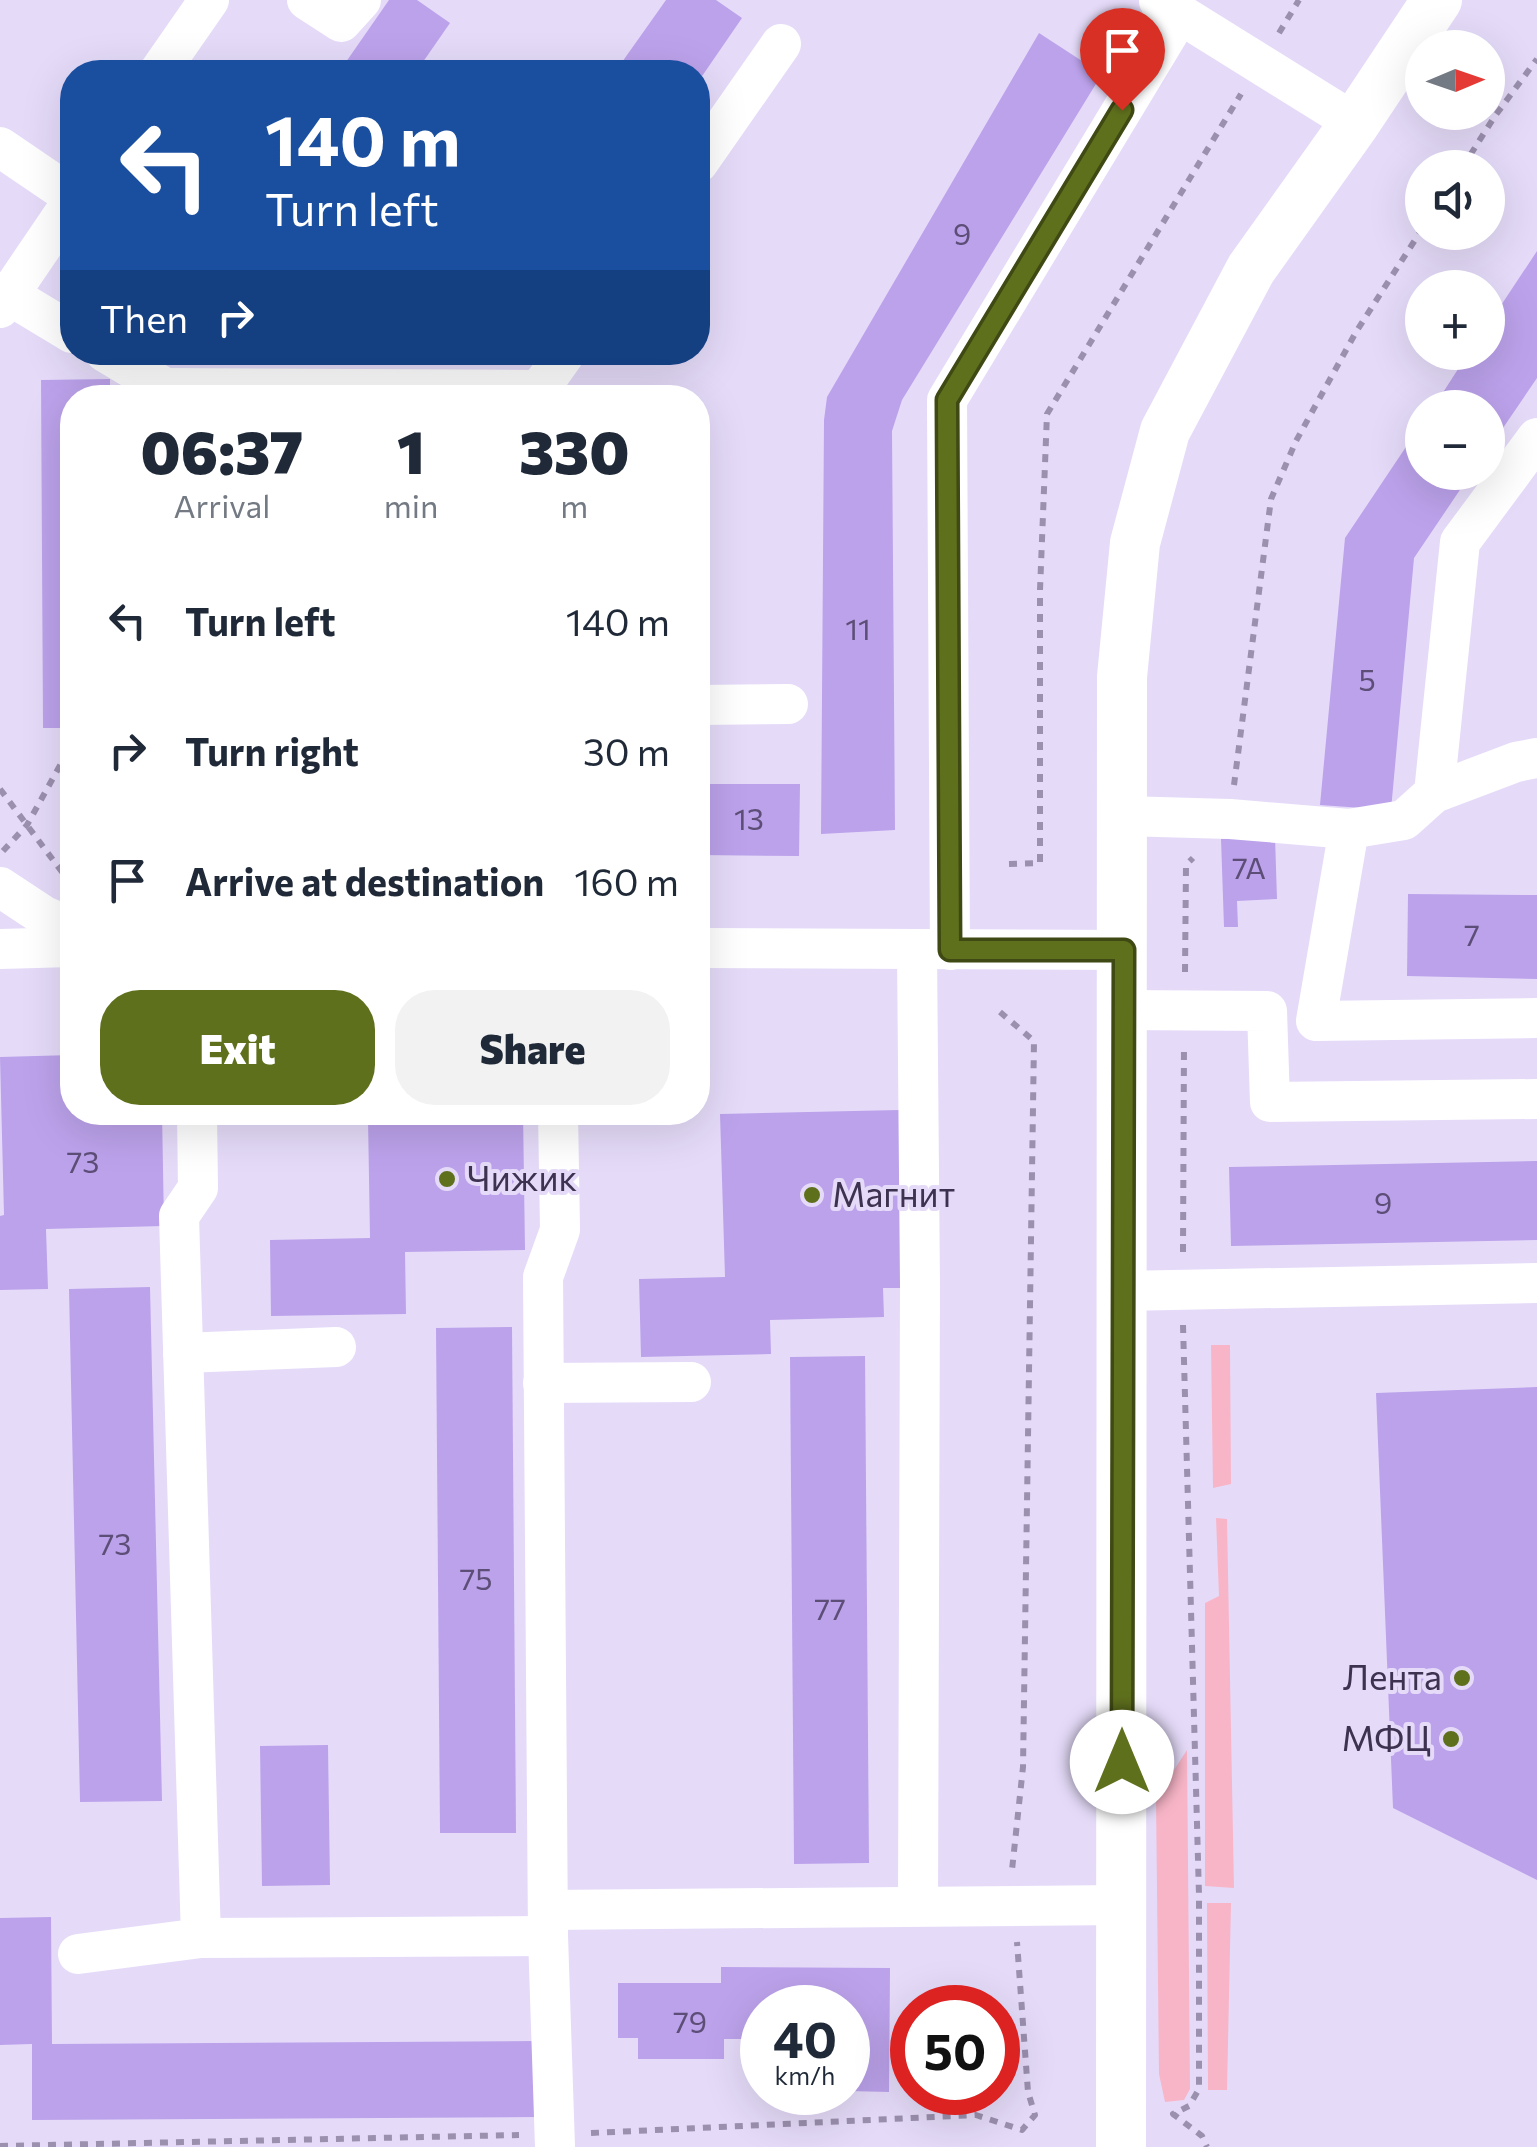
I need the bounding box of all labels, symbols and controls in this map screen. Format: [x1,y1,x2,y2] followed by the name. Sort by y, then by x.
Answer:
[1080,8,1165,111] pin
[1095,23,1150,78] icon: arrive
[1405,30,1505,130] north arrow
[1405,30,1505,490] map controls
[265,95,461,180] text: 140 m
[100,100,230,230] icon: left
[1405,150,1505,250] button: sound
[265,180,439,235] text: Turn left
[953,214,971,251] house number: 9
[1405,270,1505,370] button: +
[208,290,263,345] icon: right
[100,294,188,341] text: Then
[1405,390,1505,490] button: −
[141,413,303,486] text: 06:37
[397,413,425,486] text: 1
[519,413,629,486] text: 330
[174,485,270,525] text: Arrival
[384,485,438,525] text: min
[560,485,588,525] text: m
[100,593,155,648] icon: left
[185,597,336,644] text: Turn left
[566,597,670,644] text: 140 m
[845,609,871,646] house number: 11
[1358,660,1376,697] house number: 5
[100,723,155,778] icon: right
[185,727,359,774] text: Turn right
[583,727,670,774] text: 30 m
[734,799,764,836] house number: 13
[1232,848,1266,885] house number: 7А
[100,853,155,908] icon: arrive
[185,857,544,904] text: Arrive at destination
[574,857,679,904] text: 160 m
[1464,915,1480,952] house number: 7
[100,990,375,1105] button: Exit
[395,990,670,1105] button: Share
[67,1142,99,1179] house number: 73
[467,1155,578,1198] place label: Чижик
[436,1168,458,1190] marker: Чижик
[832,1171,955,1214] place label: Магнит
[1374,1183,1392,1220] house number: 9
[801,1184,823,1206] marker: Магнит
[99,1524,131,1561] house number: 73
[460,1559,493,1596] house number: 75
[814,1589,846,1626] house number: 77
[1343,1654,1442,1697] place label: Лента
[1451,1667,1473,1689] marker: Лента
[1070,1710,1174,1814] position arrow
[1341,1715,1431,1758] place label: МФЦ
[1440,1728,1462,1750] marker: МФЦ
[890,1985,1020,2115] speed limit sign: 50
[673,2002,707,2039] house number: 79
[773,2007,837,2068] text: 40
[775,2060,835,2090] text: km/h

